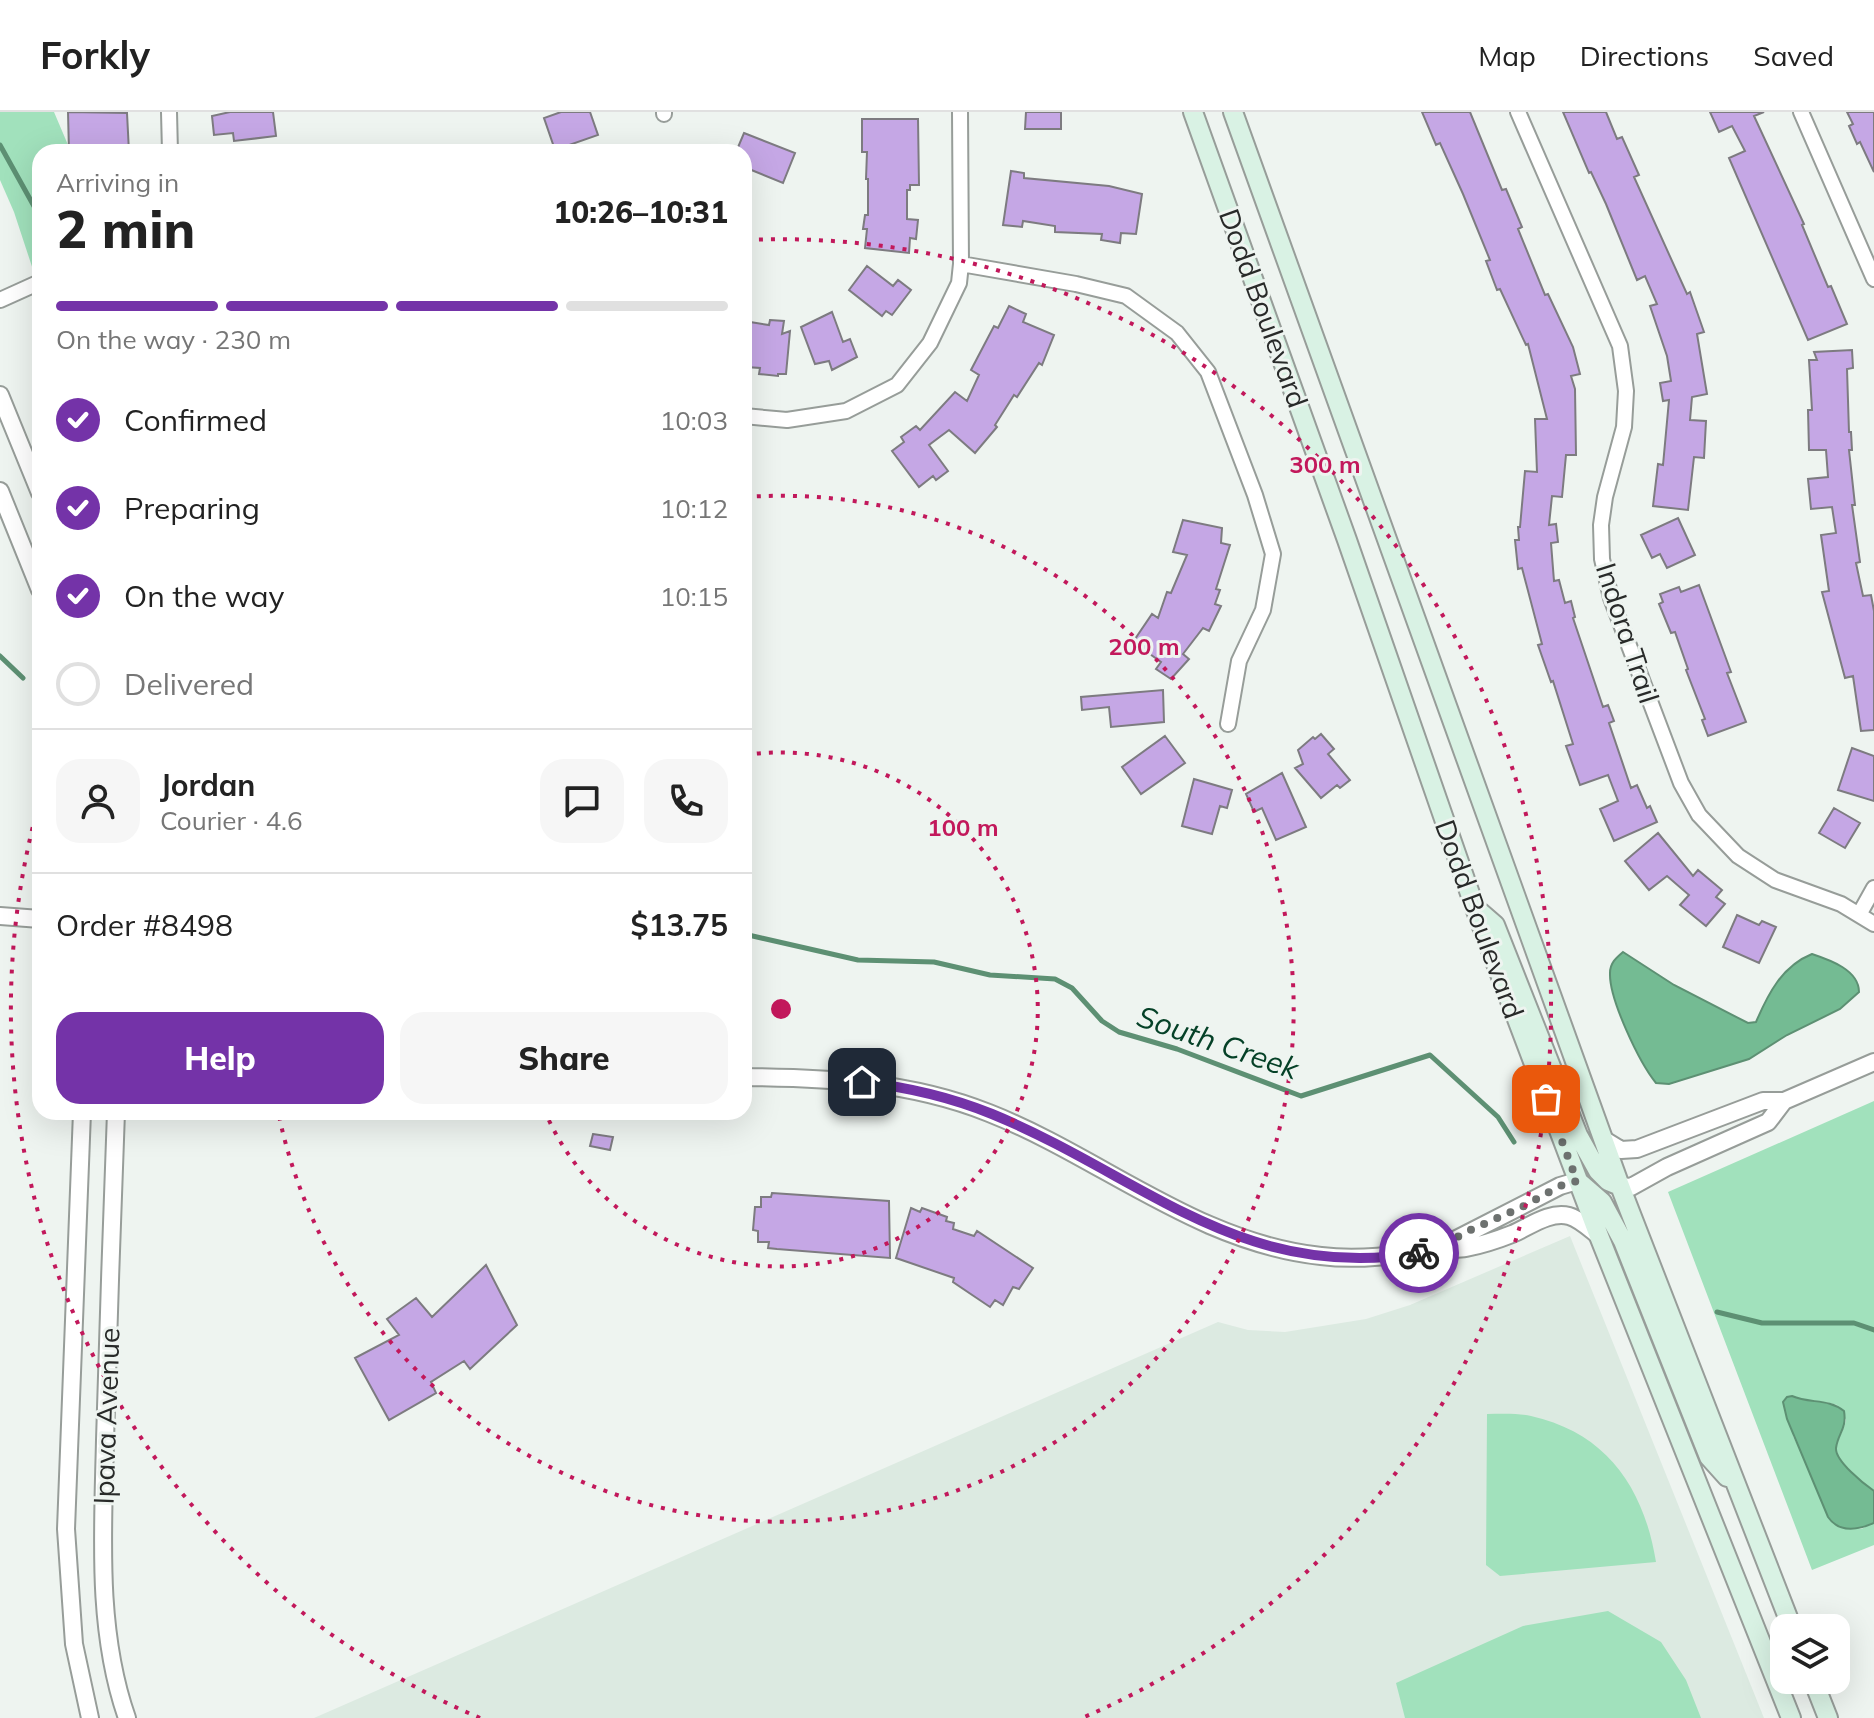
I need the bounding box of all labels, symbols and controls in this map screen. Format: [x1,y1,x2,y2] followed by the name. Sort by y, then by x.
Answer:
[40,31,150,79] text: Forkly
[1478,38,1536,73] text: Map
[1580,38,1709,73] text: Directions
[1753,38,1834,73] text: Saved
[56,166,179,199] text: Arriving in
[553,193,728,231] text: 10:26–10:31
[56,196,195,261] text: 2 min
[1212,204,1316,412] street label: Dodd Boulevard
[56,323,291,356] text: On the way · 230 m
[56,398,100,442] icon: check
[124,401,267,439] text: Confirmed
[660,404,728,437] text: 10:03
[1289,449,1361,479] text: 300 m
[56,486,100,530] icon: check
[124,489,260,527] text: Preparing
[660,492,728,525] text: 10:12
[1589,558,1667,708] street label: Indora Trail
[56,574,100,618] icon: check
[124,577,284,615] text: On the way
[660,580,728,613] text: 10:15
[1108,631,1180,661] text: 200 m
[124,665,254,703] text: Delivered
[56,759,140,843] button: person
[540,759,624,843] button: chat
[644,759,728,843] button: phone
[160,766,255,804] text: Jordan
[160,804,303,837] text: Courier · 4.6
[927,812,999,842] text: 100 m
[1428,815,1532,1023] street label: Dodd Boulevard
[56,906,233,944] text: Order #8498
[631,906,728,944] text: $13.75
[767,995,795,1023] centre of rings
[1132,997,1305,1088] water label: South Creek
[56,1012,384,1104] button: Help
[400,1012,728,1104] button: Share
[828,1048,896,1116] pin
[840,1060,884,1104] icon: home
[1512,1065,1580,1133] pin
[1524,1077,1568,1121] icon: bag
[1379,1213,1459,1293] courier
[1397,1231,1441,1275] icon: bike
[85,1327,127,1505] street label: Ipava Avenue
[1770,1614,1850,1694] map controls
[1770,1614,1850,1694] button: layers

